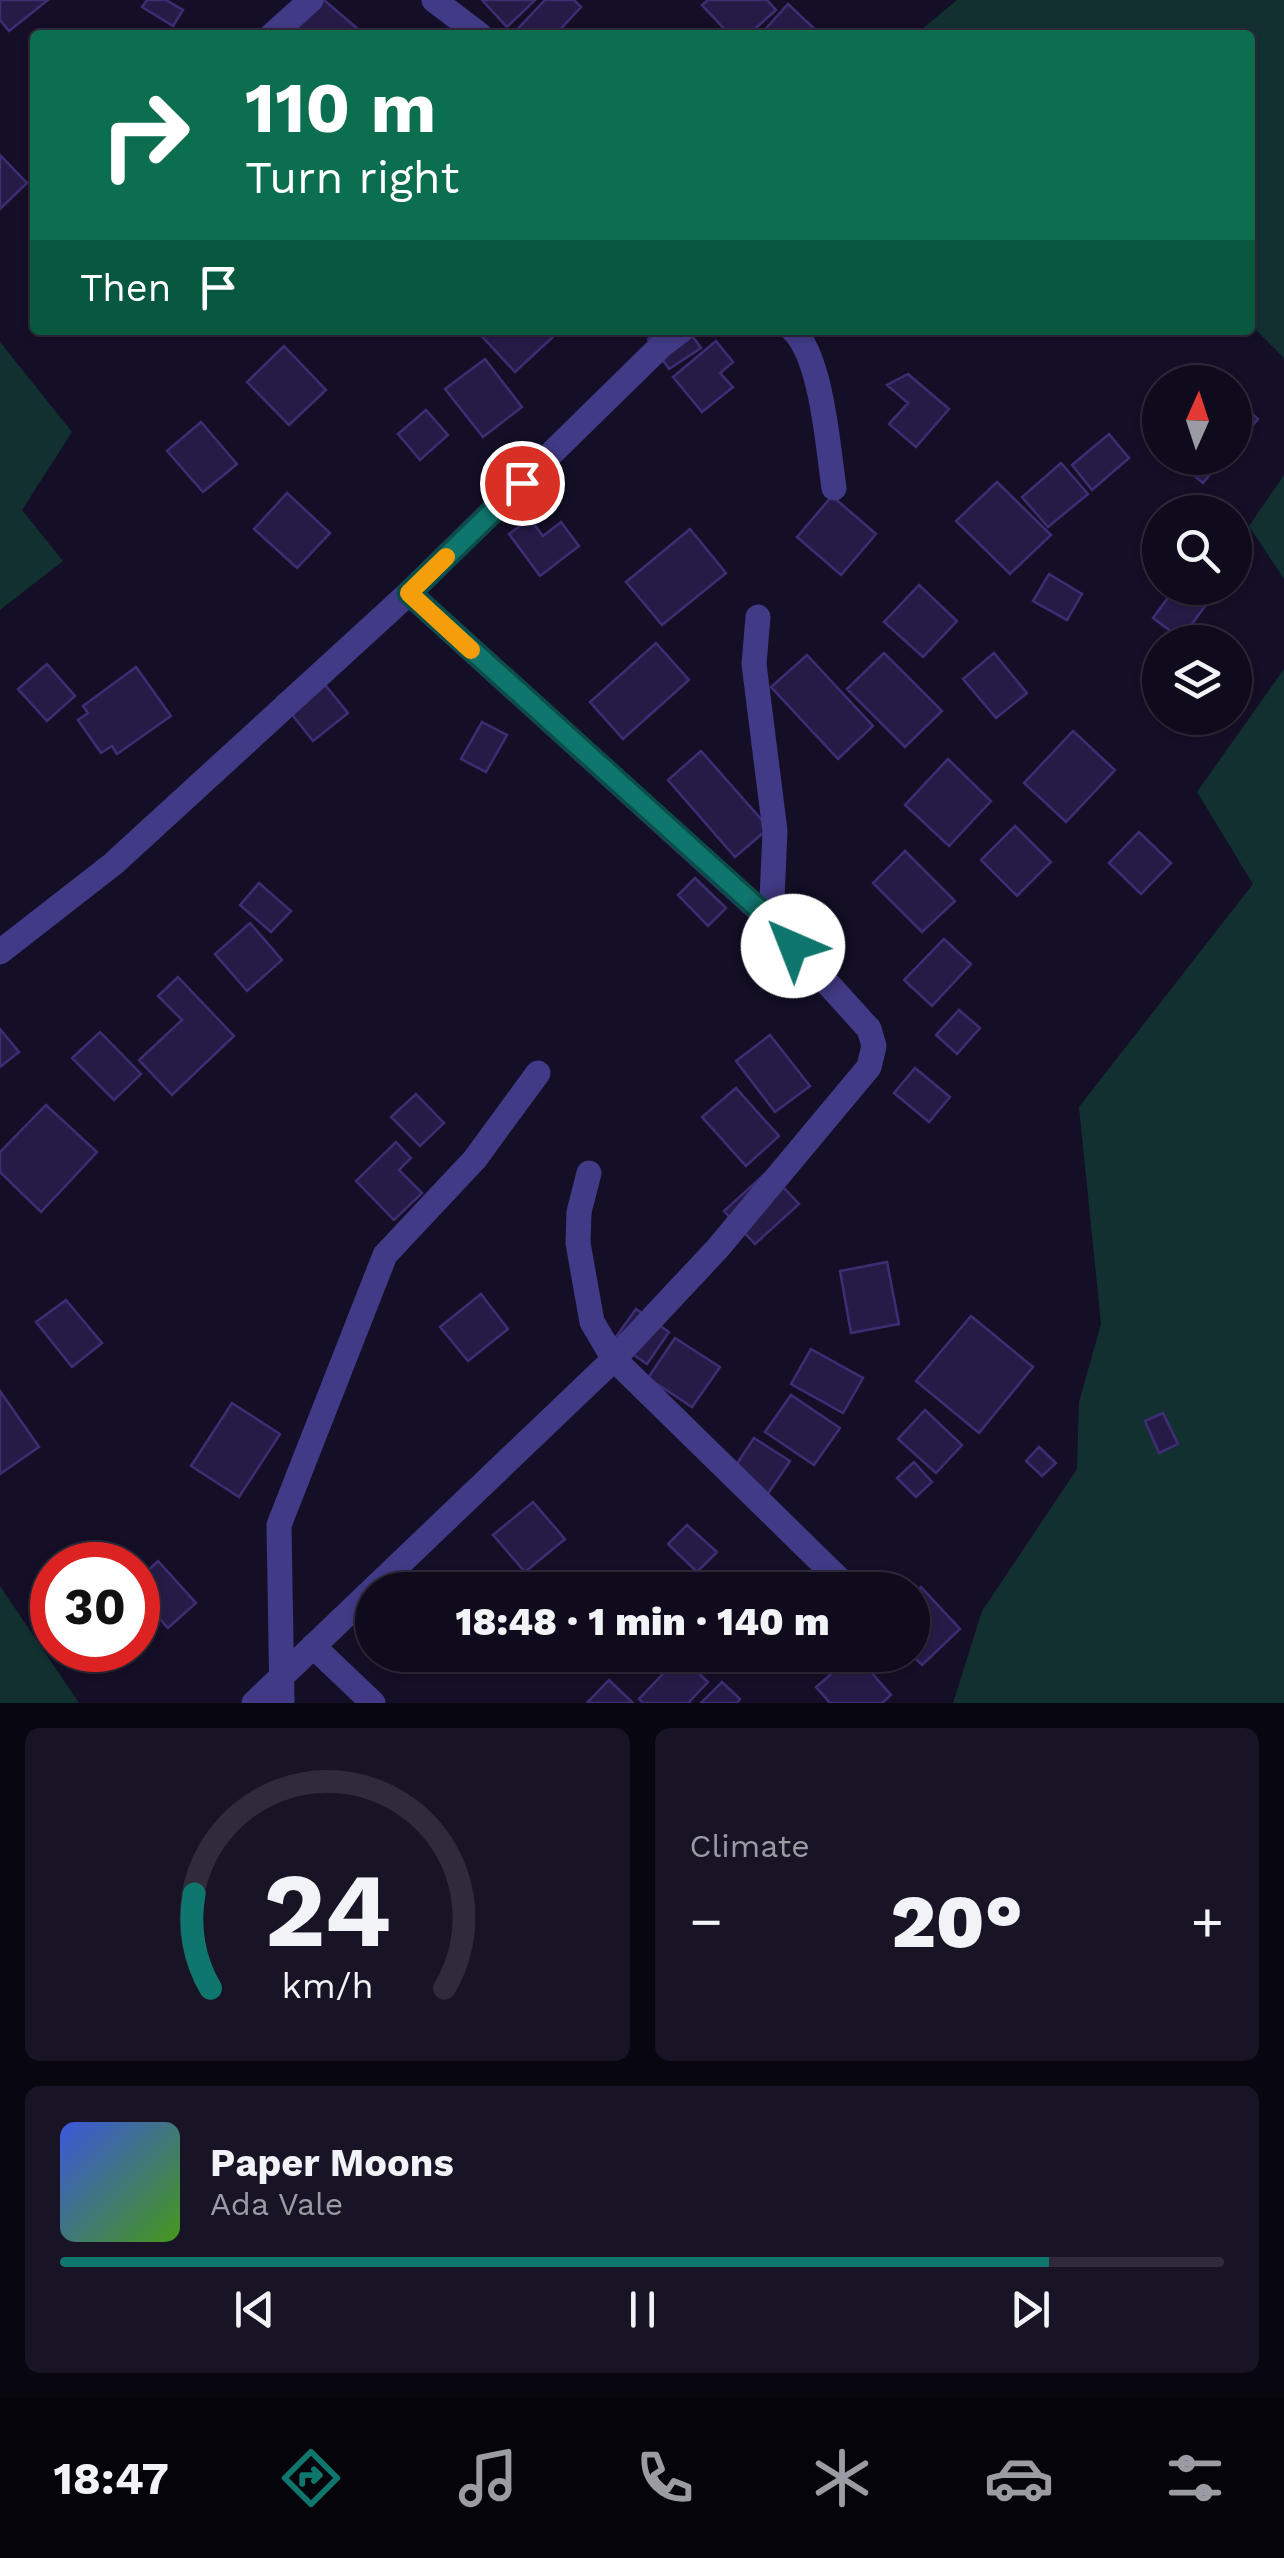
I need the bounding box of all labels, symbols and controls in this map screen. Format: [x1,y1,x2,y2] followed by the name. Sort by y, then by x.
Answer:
[245,67,436,149] text: 110 m
[80,70,210,200] icon: right
[245,151,459,204] text: Turn right
[191,260,246,315] icon: arrive
[80,266,171,310] text: Then
[1142,365,1252,475] north arrow
[1142,365,1252,735] map controls
[480,441,565,526] pin
[495,456,550,511] icon: arrive
[1142,495,1252,605] button: search
[1142,625,1252,735] button: layers
[741,894,845,998] position arrow
[30,1542,160,1672] speed limit sign: 30
[455,1600,830,1644] text: 18:48 · 1 min · 140 m
[690,1827,810,1865] text: Climate
[263,1849,391,1971] text: 24
[891,1877,1023,1965] text: 20°
[690,1889,723,1953] text: −
[1191,1889,1224,1953] text: +
[281,1965,373,2007] text: km/h
[210,2141,454,2185] text: Paper Moons
[210,2185,343,2223] text: Ada Vale
[227,2282,282,2337] icon: previous
[615,2282,670,2337] icon: pause
[1003,2282,1058,2337] icon: next
[276,2443,346,2513] icon: directions
[453,2443,523,2513] icon: music
[630,2443,700,2513] icon: phone
[807,2443,877,2513] icon: climate
[984,2443,1054,2513] icon: car
[1160,2443,1230,2513] icon: filters
[53,2452,169,2505] text: 18:47

